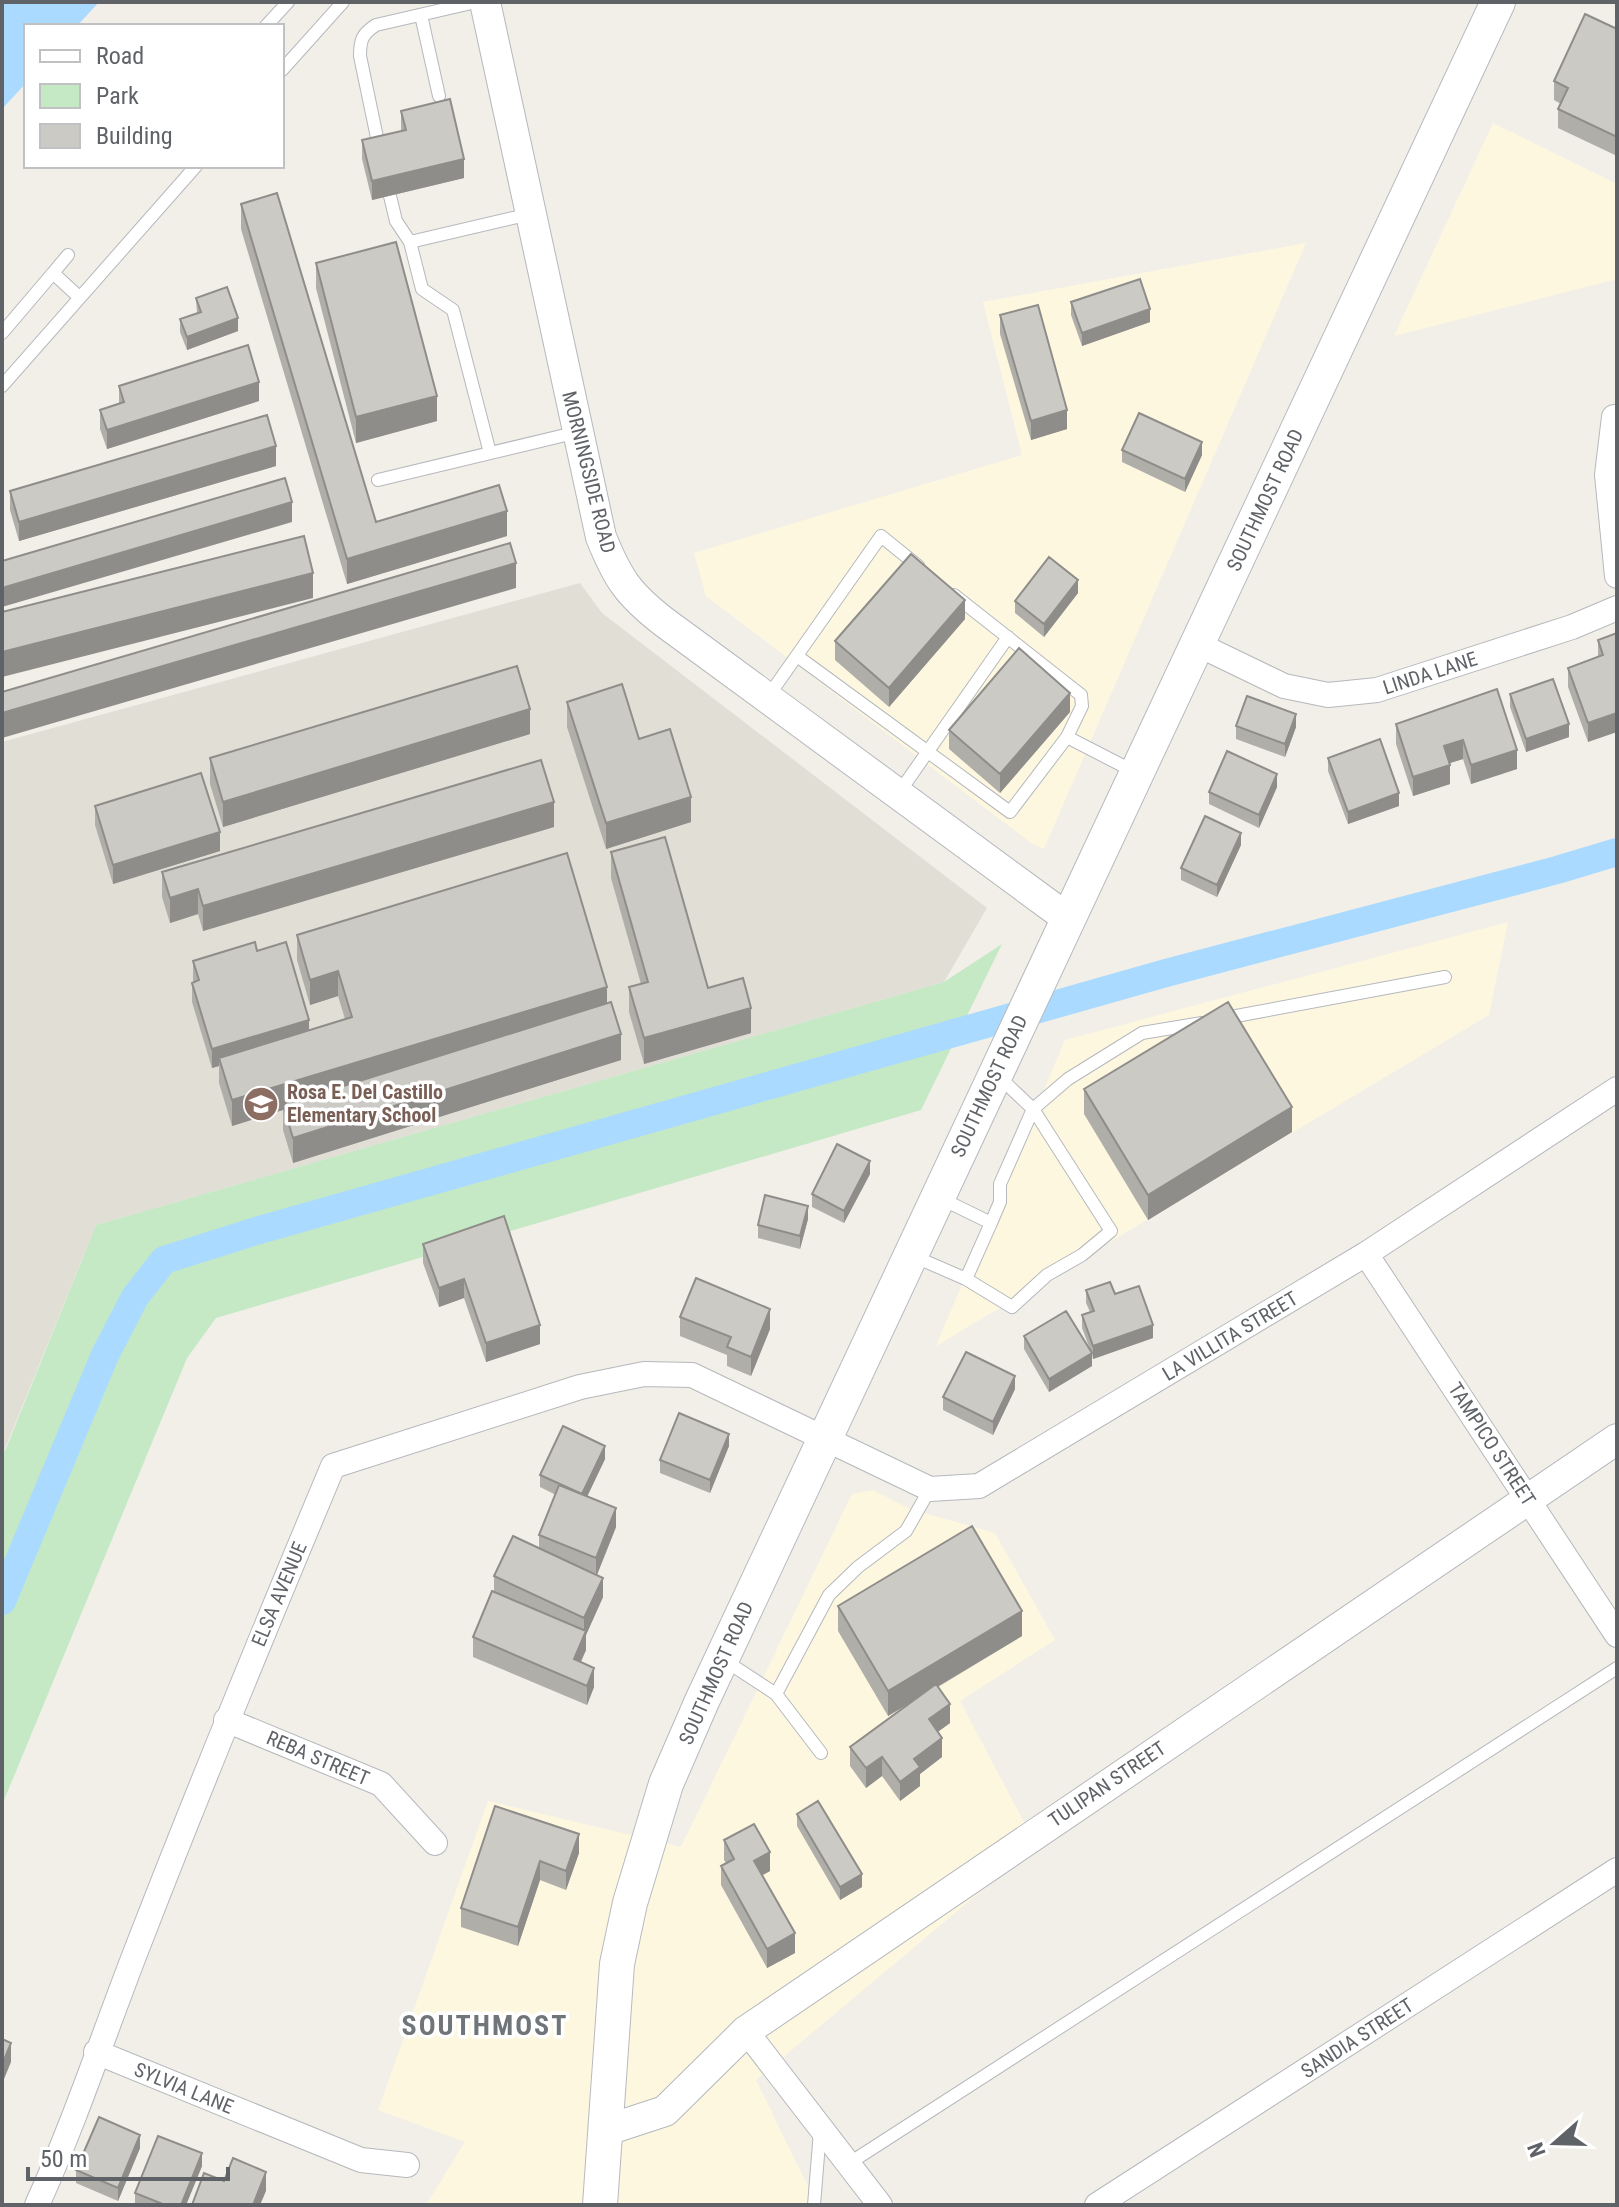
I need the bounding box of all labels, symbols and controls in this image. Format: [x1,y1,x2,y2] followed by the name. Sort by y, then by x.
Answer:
[24,24,284,168] legend
[96,42,144,70] text: Road
[96,82,139,110] text: Park
[96,122,173,150] text: Building
[557,389,621,555] street label: MORNINGSIDE ROAD
[1222,425,1308,575] street label: SOUTHMOST ROAD
[1380,646,1480,700] street label: LINDA LANE
[946,1011,1032,1161] street label: SOUTHMOST ROAD
[287,1080,443,1127] place label: Rosa E. Del Castillo Elementary School
[242,1085,280,1123] school or university icon: Rosa E. Del Castillo Elementary School
[1158,1286,1302,1386] street label: LA VILLITA STREET
[1443,1378,1541,1510] street label: TAMPICO STREET
[246,1538,312,1650] street label: ELSA AVENUE
[674,1598,758,1748] street label: SOUTHMOST ROAD
[263,1726,373,1790] street label: REBA STREET
[1044,1736,1170,1832] street label: TULIPAN STREET
[1296,1993,1418,2083] street label: SANDIA STREET
[402,2009,568,2042] district label: SOUTHMOST
[131,2057,237,2119] street label: SYLVIA LANE
[1515,2103,1595,2183] north arrow
[28,2131,228,2181] scale bar
[1523,2139,1551,2160] text: N
[40,2145,87,2173] text: 50 m

